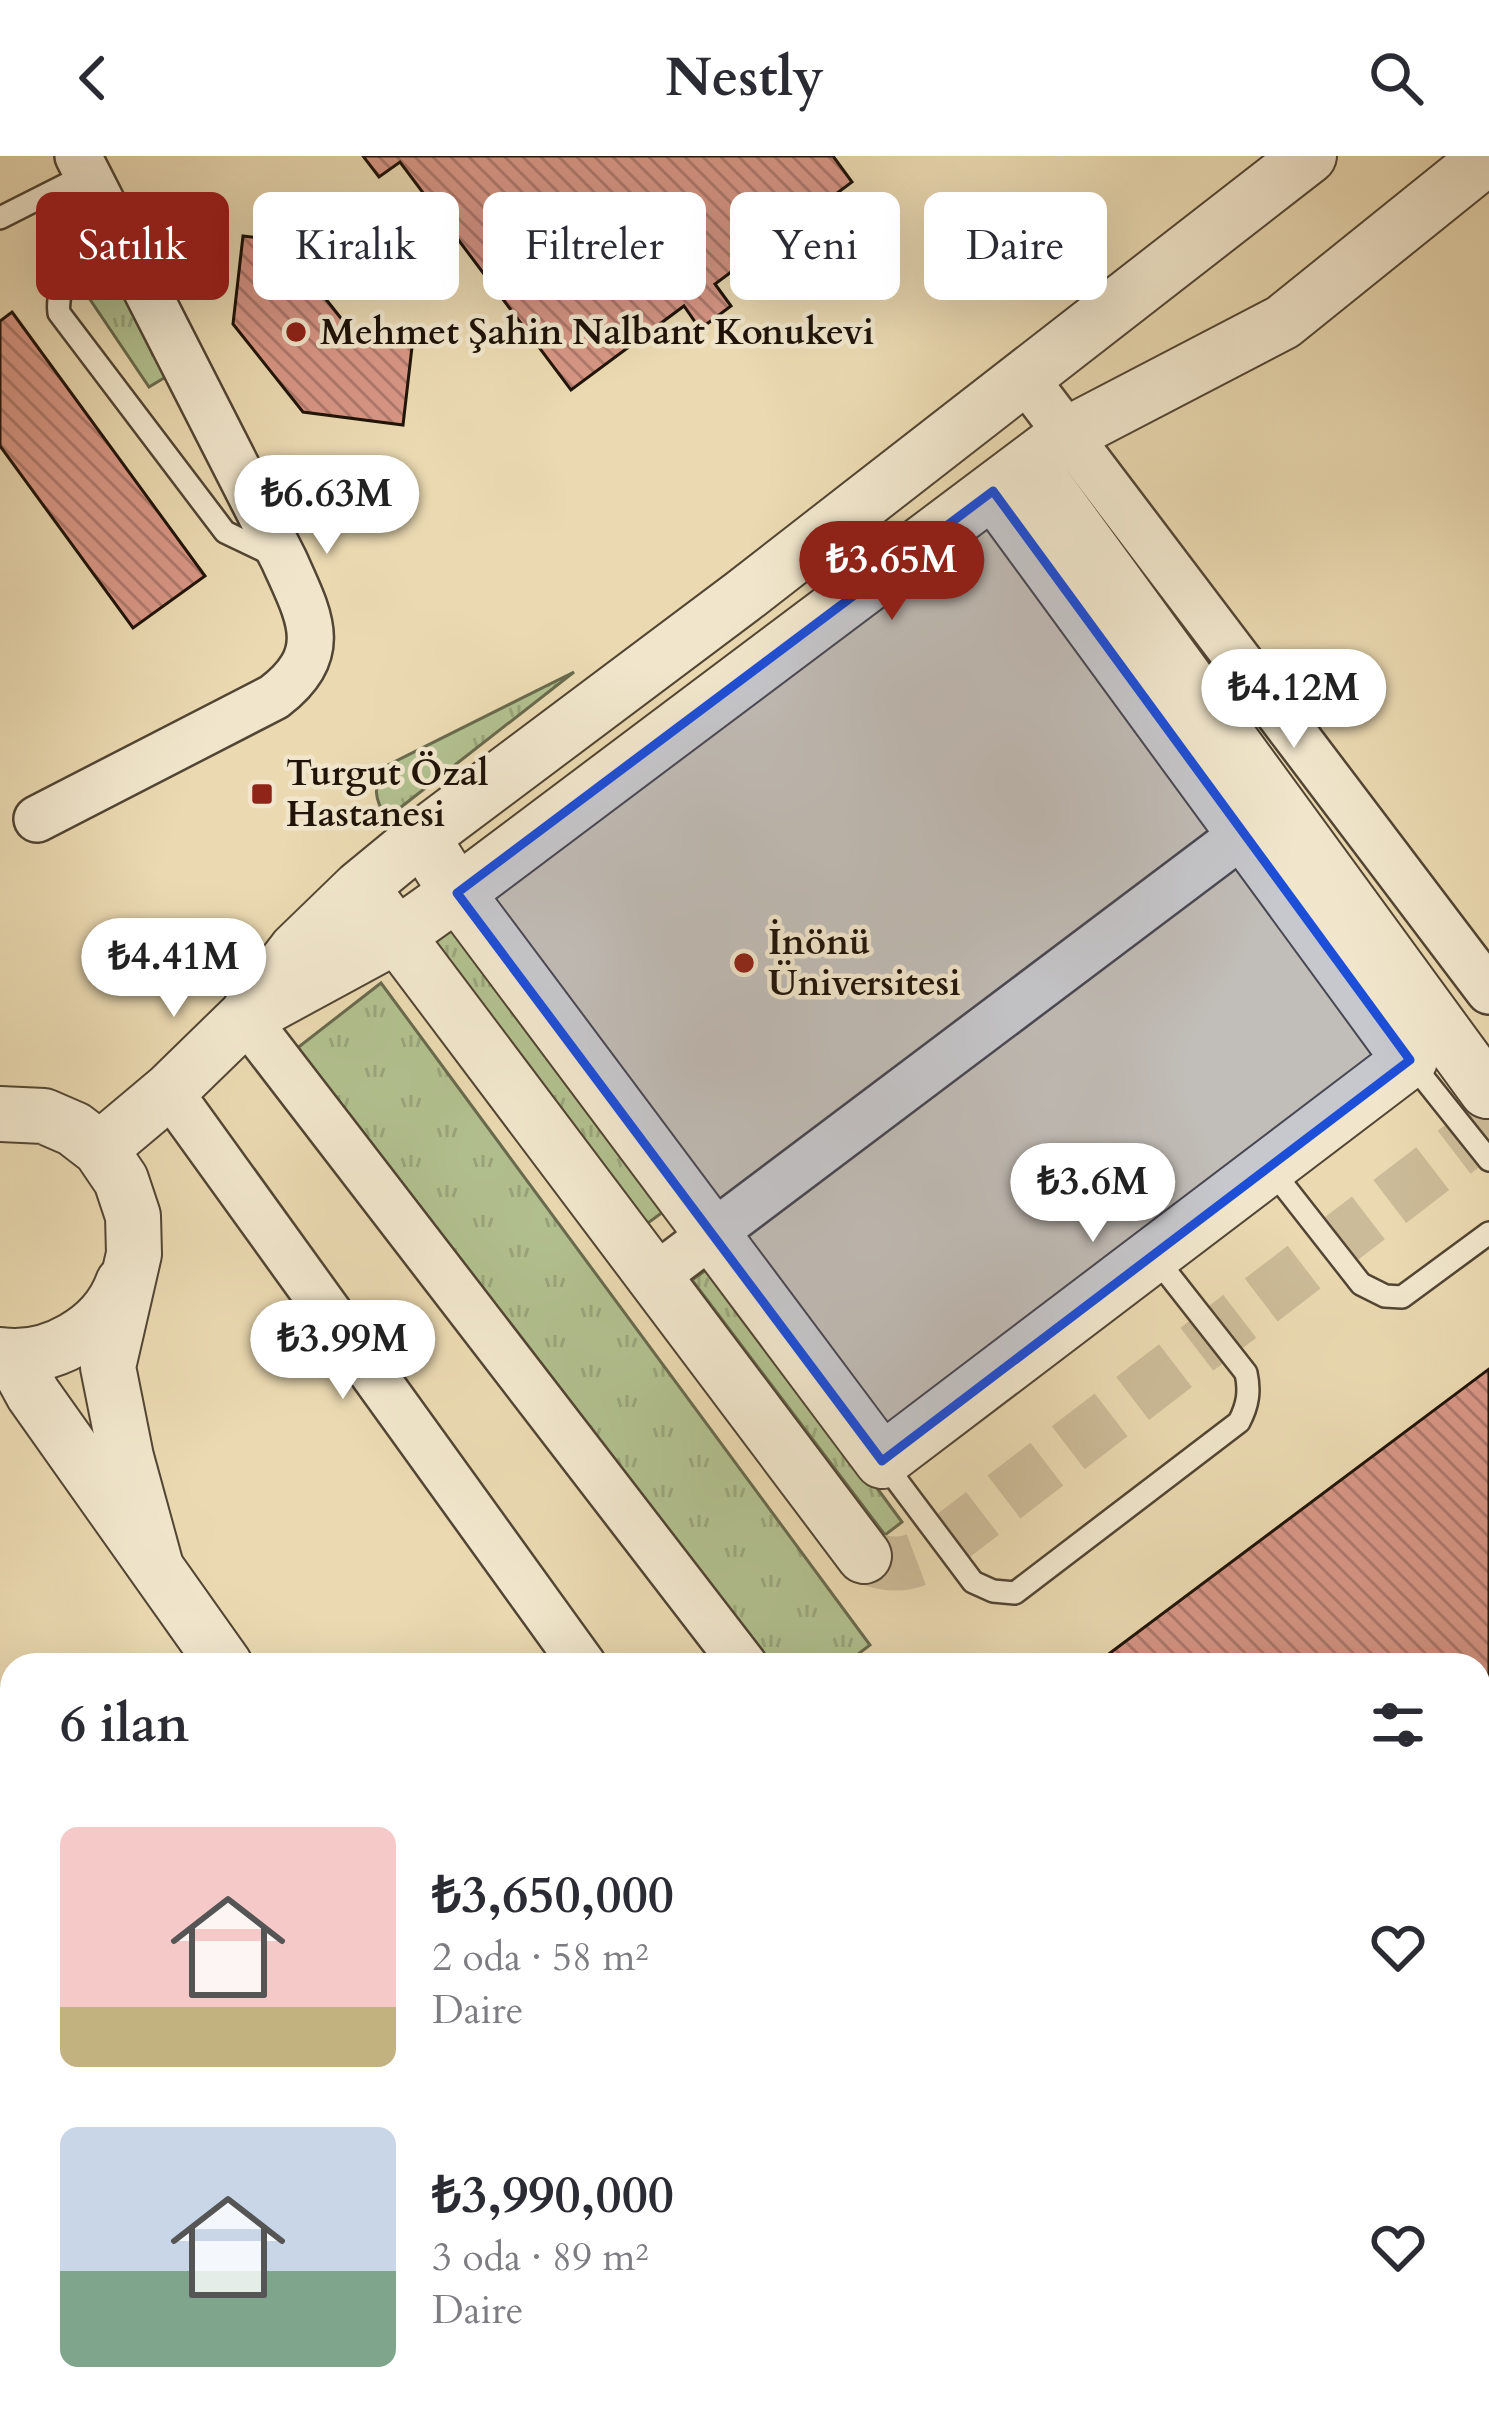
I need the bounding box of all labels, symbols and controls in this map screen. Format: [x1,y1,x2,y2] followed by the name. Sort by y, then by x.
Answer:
[665,42,824,115] text: Nestly
[60,45,126,111] icon: back
[1363,45,1429,111] icon: search
[36,192,229,300] chip: Satılık
[253,192,459,300] chip: Kiralık
[483,192,706,300] chip: Filtreler
[730,192,900,300] chip: Yeni
[924,192,1107,300] chip: Daire
[320,308,874,357] place label: Mehmet Şahin Nalbant Konukevi
[283,319,309,345] marker: Mehmet Şahin Nalbant Konukevi
[229,455,425,557] pin: ₺6.63M
[261,467,393,520] text: ₺6.63M
[794,521,990,623] pin: ₺3.65M
[826,533,958,586] text: ₺3.65M
[1196,649,1392,751] pin: ₺4.12M
[1228,661,1360,714] text: ₺4.12M
[286,749,488,839] place label: Turgut Özal Hastanesi
[249,781,275,807] marker: Turgut Özal Hastanesi
[76,918,272,1020] pin: ₺4.41M
[768,918,961,1008] place label: İnönü Üniversitesi
[108,930,240,983] text: ₺4.41M
[731,950,757,976] marker: İnönü Üniversitesi
[1009,1143,1177,1245] pin: ₺3.6M
[1037,1155,1149,1208] text: ₺3.6M
[245,1300,441,1402] pin: ₺3.99M
[277,1312,409,1365] text: ₺3.99M
[60,1690,189,1760] text: 6 ilan
[1365,1692,1431,1758] icon: filters
[432,1861,674,1931] text: ₺3,650,000
[156,1875,300,2019] icon: home
[1365,1914,1431,1980] icon: heart
[432,1931,648,1984] text: 2 oda · 58 m²
[432,1984,523,2037] text: Daire
[432,2161,674,2231] text: ₺3,990,000
[156,2175,300,2319] icon: home
[1365,2214,1431,2280] icon: heart
[432,2231,648,2284] text: 3 oda · 89 m²
[432,2284,523,2337] text: Daire

